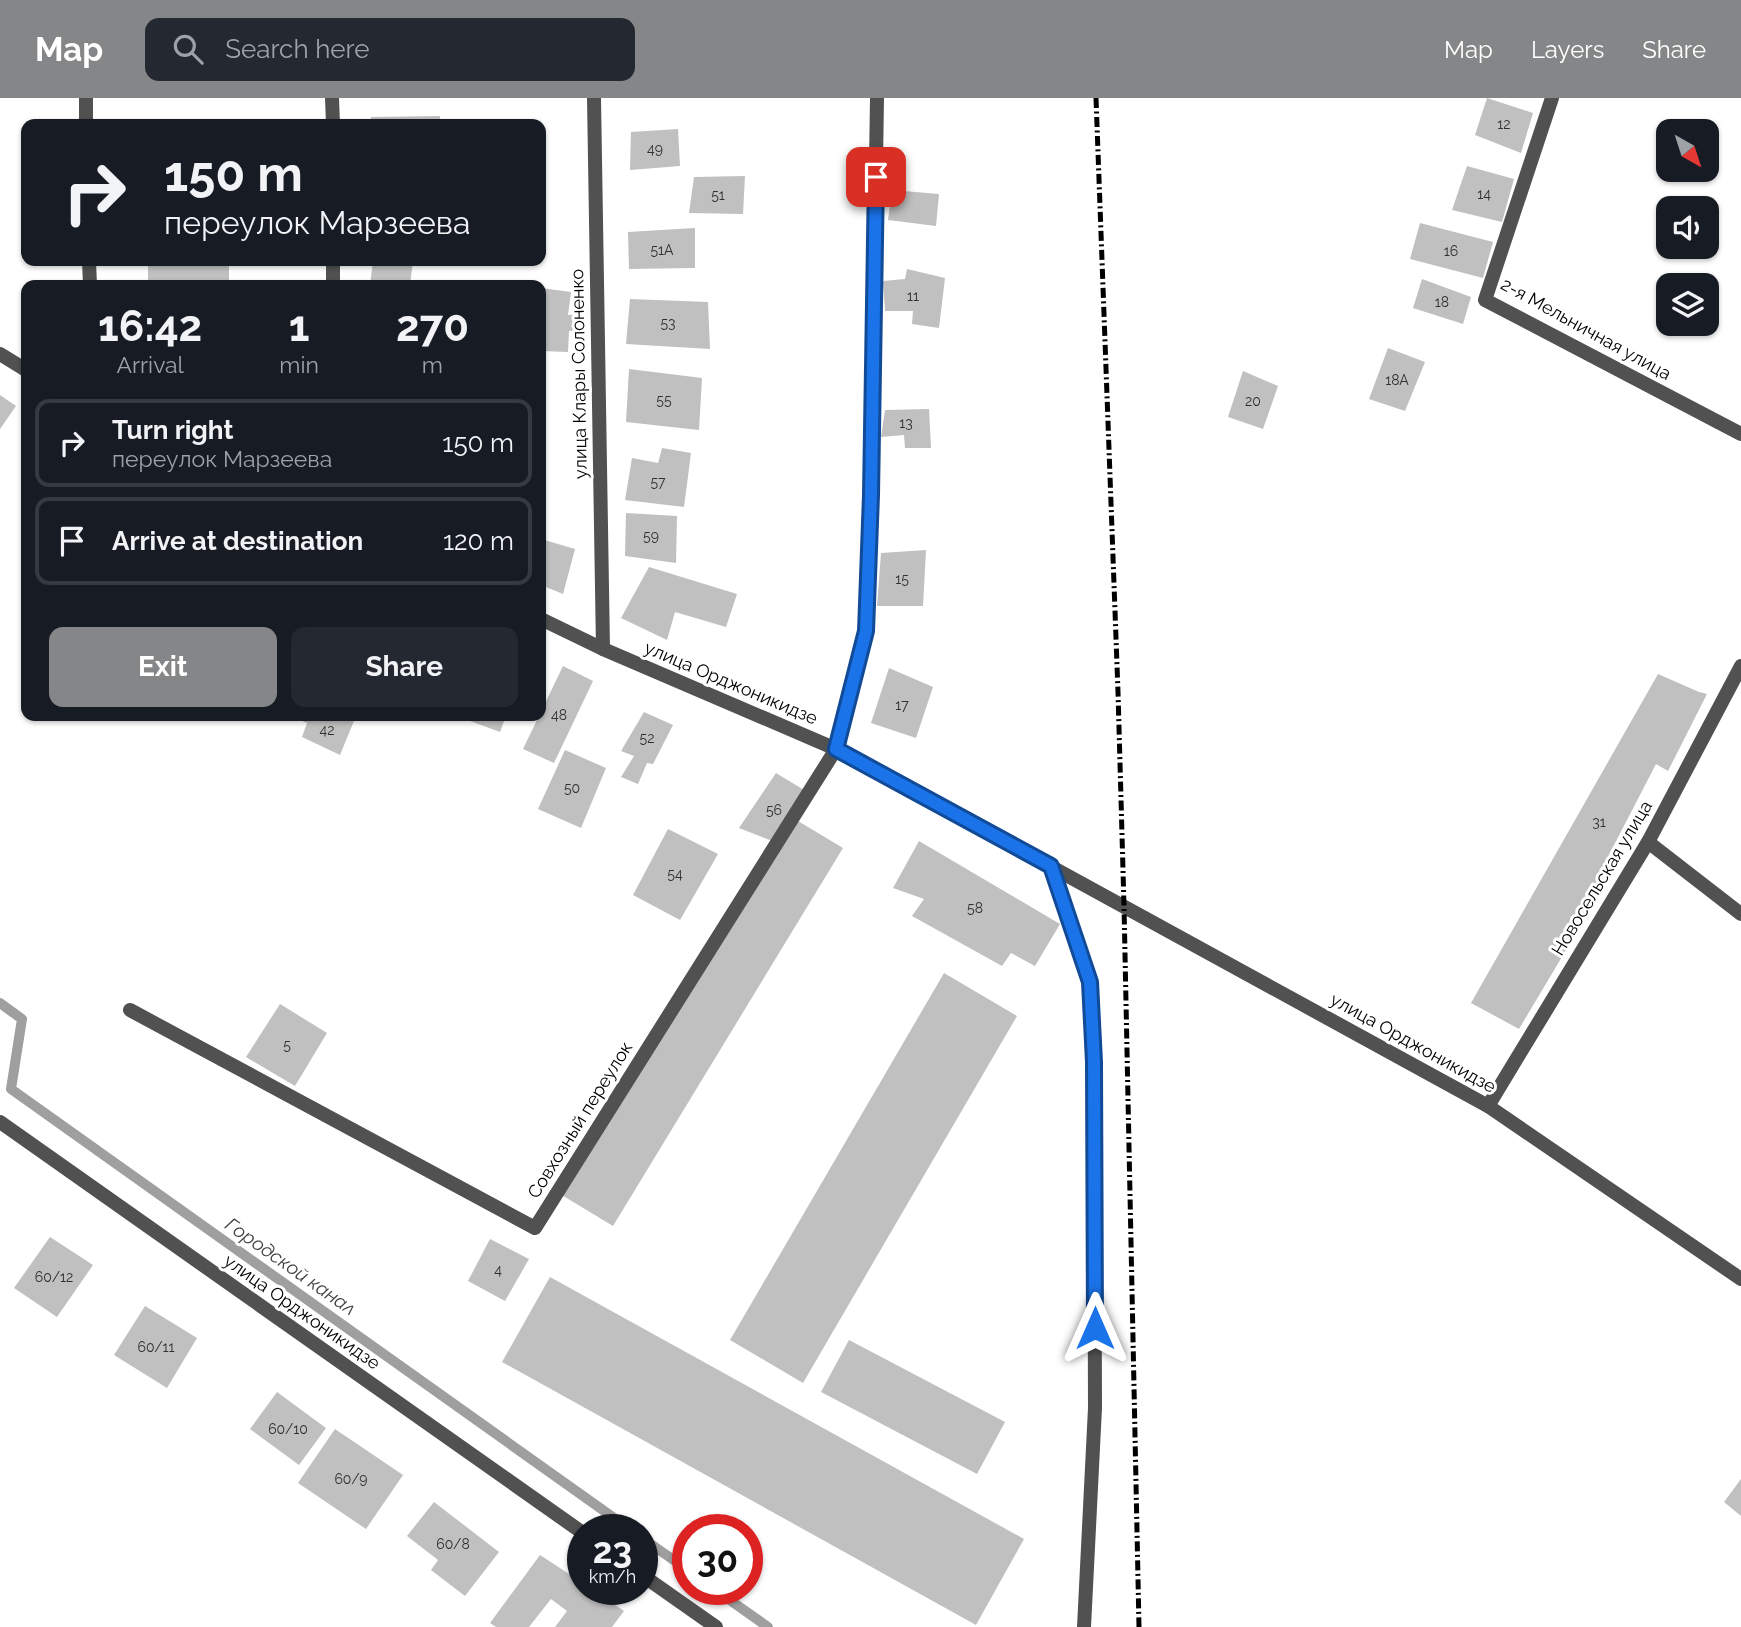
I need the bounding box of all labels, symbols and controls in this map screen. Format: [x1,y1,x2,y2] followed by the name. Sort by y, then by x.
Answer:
[145,18,635,81] search box
[35,30,103,69] text: Map
[169,30,207,68] icon: search
[225,34,370,64] text: Search here
[1444,35,1493,64] text: Map
[1531,35,1604,64] text: Layers
[1642,35,1706,64] text: Share
[1497,116,1511,132] house number: 12
[1656,119,1718,182] north arrow
[1656,119,1719,336] map controls
[647,141,663,157] house number: 49
[164,145,303,202] text: 150 m
[49,147,140,238] icon: right
[846,147,906,207] pin
[857,158,895,196] icon: arrive
[1477,186,1491,202] house number: 14
[711,187,725,203] house number: 51
[1656,196,1719,259] button: sound
[164,204,470,241] text: переулок Марзеева
[650,242,674,258] house number: 51А
[1444,243,1458,259] house number: 16
[566,269,591,479] street label: улица Клары Солоненко
[1498,273,1675,384] street label: 2-я Мельничная улица
[1656,273,1719,336] button: layers
[907,288,919,304] house number: 11
[1435,294,1449,310] house number: 18
[98,302,202,351] text: 16:42
[289,302,309,351] text: 1
[396,302,469,351] text: 270
[660,315,676,331] house number: 53
[116,351,184,378] text: Arrival
[279,351,319,378] text: min
[422,351,443,378] text: m
[1385,372,1409,388] house number: 18А
[656,392,672,408] house number: 55
[1245,393,1261,409] house number: 20
[112,415,233,445] text: Turn right
[899,415,913,431] house number: 13
[53,424,91,462] icon: right
[442,428,514,458] text: 150 m
[112,445,332,472] text: переулок Марзеева
[650,474,666,490] house number: 57
[53,522,91,560] icon: arrive
[112,526,363,556] text: Arrive at destination
[443,526,514,556] text: 120 m
[643,528,659,544] house number: 59
[895,571,909,587] house number: 15
[49,627,277,707] button: Exit
[291,627,518,707] button: Share
[642,637,821,729] street label: улица Орджоникидзе
[895,697,909,713] house number: 17
[551,707,567,723] house number: 48
[320,722,334,738] house number: 42
[640,730,654,746] house number: 52
[564,780,580,796] house number: 50
[1547,797,1656,959] street label: Новосельская улица
[766,802,782,818] house number: 56
[1592,814,1606,830] house number: 31
[667,866,683,882] house number: 54
[967,900,983,916] house number: 58
[1327,988,1500,1097] street label: улица Орджоникидзе
[283,1037,291,1053] house number: 5
[523,1037,636,1202] street label: Совхозный переулок
[221,1213,361,1319] water label: Городской канал
[220,1250,385,1374] street label: улица Орджоникидзе
[494,1262,502,1278] house number: 4
[35,1269,73,1285] house number: 60/12
[1058,1291,1132,1365] position arrow
[137,1339,175,1355] house number: 60/11
[268,1421,308,1437] house number: 60/10
[334,1471,368,1487] house number: 60/9
[672,1514,763,1605] speed limit sign: 30
[593,1530,632,1571] text: 23
[436,1536,470,1552] house number: 60/8
[589,1566,636,1587] text: km/h

